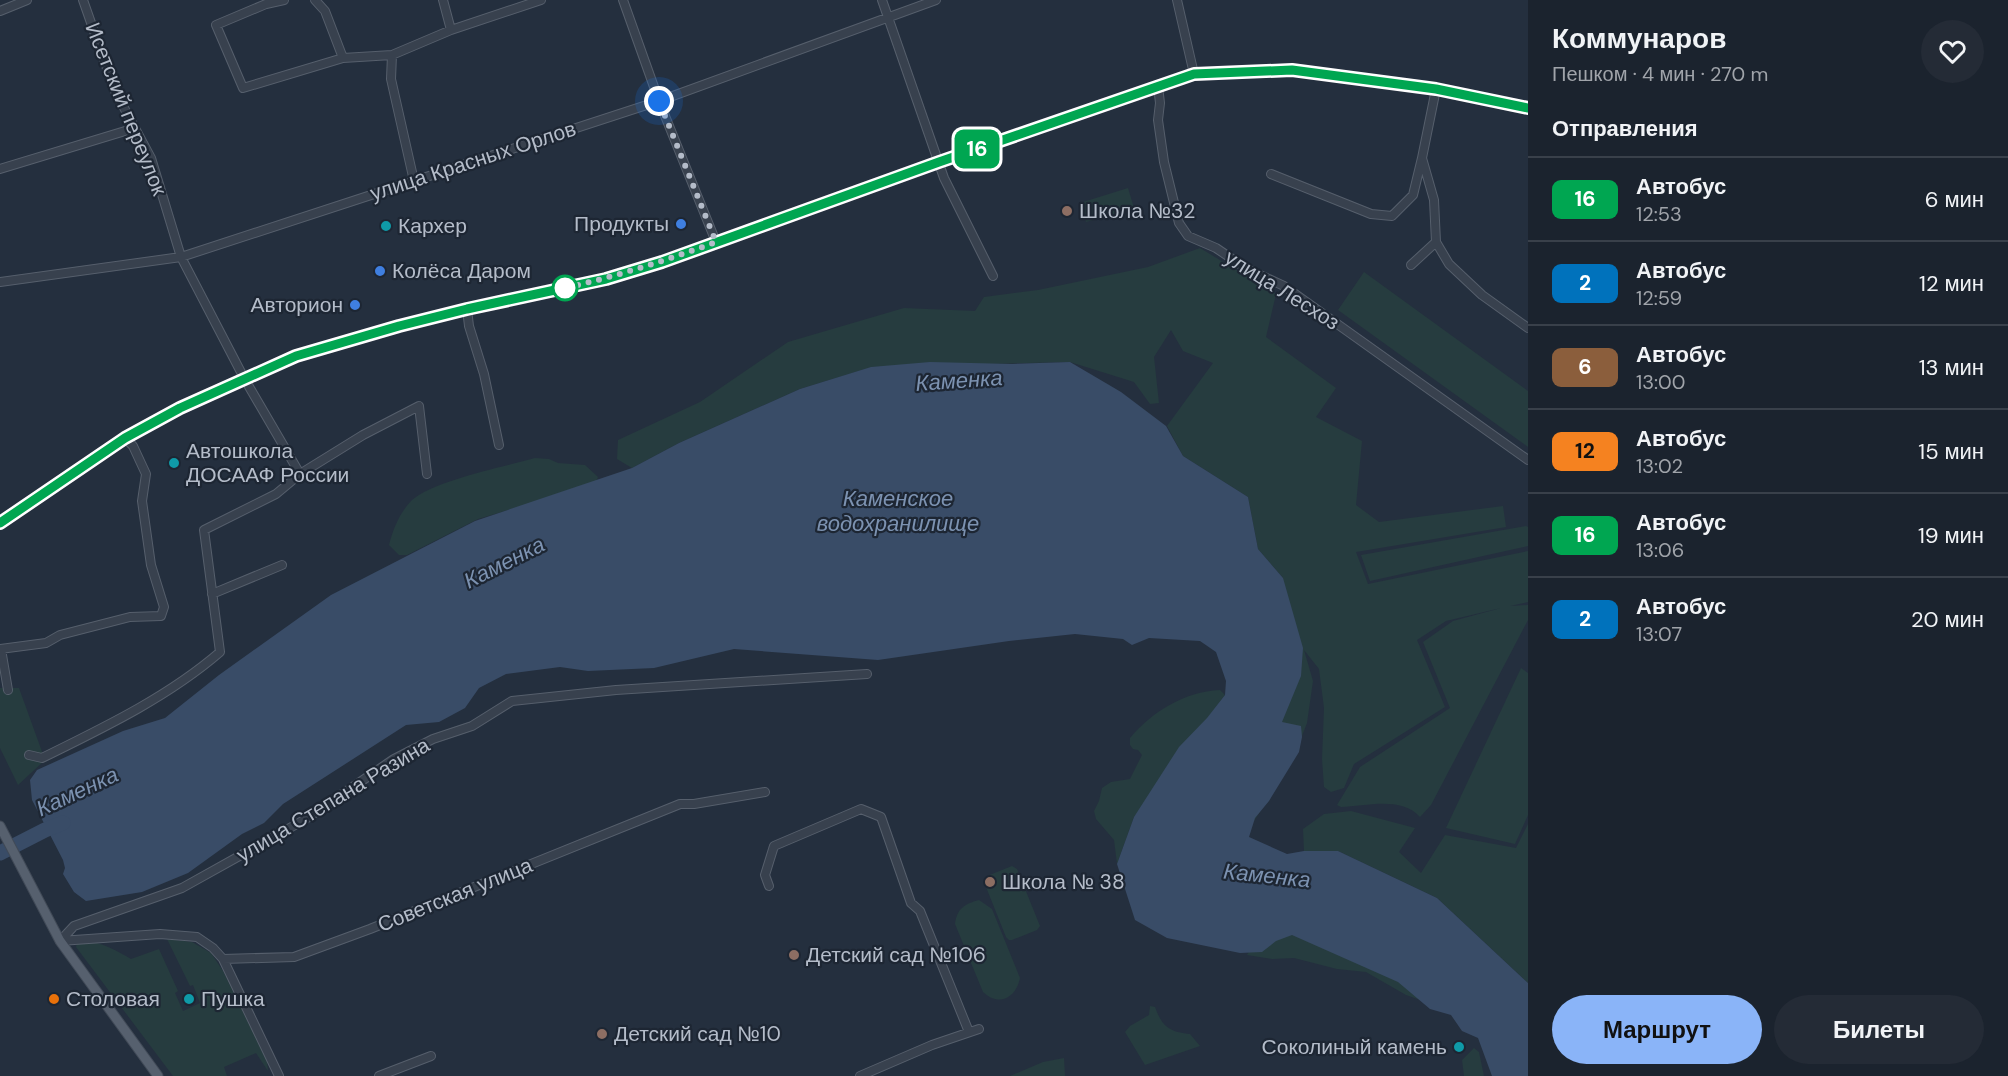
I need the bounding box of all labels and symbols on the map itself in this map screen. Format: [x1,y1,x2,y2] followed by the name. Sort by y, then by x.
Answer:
[79,18,174,200] street label: Исетский переулок
[644,86,674,116] your location
[367,114,579,208] street label: улица Красных Орлов
[950,130,1004,168] line badge: 16
[1079,197,1195,225] place label: Школа №32
[1060,204,1074,218] marker: Школа №32
[574,210,669,238] place label: Продукты
[398,212,467,240] place label: Кархер
[674,217,688,231] marker: Продукты
[379,219,393,233] marker: Кархер
[1219,244,1345,336] street label: улица Лесхоз
[392,257,531,285] place label: Колёса Даром
[373,264,387,278] marker: Колёса Даром
[552,275,578,301] unlabelled marker
[251,291,343,319] place label: Авторион
[348,298,362,312] marker: Авторион
[915,363,1004,398] water label: Каменка
[186,437,349,489] place label: Автошкола ДОСААФ России
[167,456,181,470] marker: Автошкола ДОСААФ России
[817,484,979,538] water label: Каменское водохранилище
[459,530,550,595] water label: Каменка
[231,731,435,869] street label: улица Степана Разина
[32,760,123,823] water label: Каменка
[373,851,537,939] street label: Советская улица
[1222,857,1312,894] water label: Каменка
[1002,868,1125,896] place label: Школа № 38
[983,875,997,889] marker: Школа № 38
[806,941,986,969] place label: Детский сад №106
[787,948,801,962] marker: Детский сад №106
[66,985,160,1013] place label: Столовая
[201,985,265,1013] place label: Пушка
[47,992,61,1006] marker: Столовая
[182,992,196,1006] marker: Пушка
[614,1020,781,1048] place label: Детский сад №10
[595,1027,609,1041] marker: Детский сад №10
[1262,1033,1447,1061] place label: Соколиный камень
[1452,1040,1466,1054] marker: Соколиный камень

